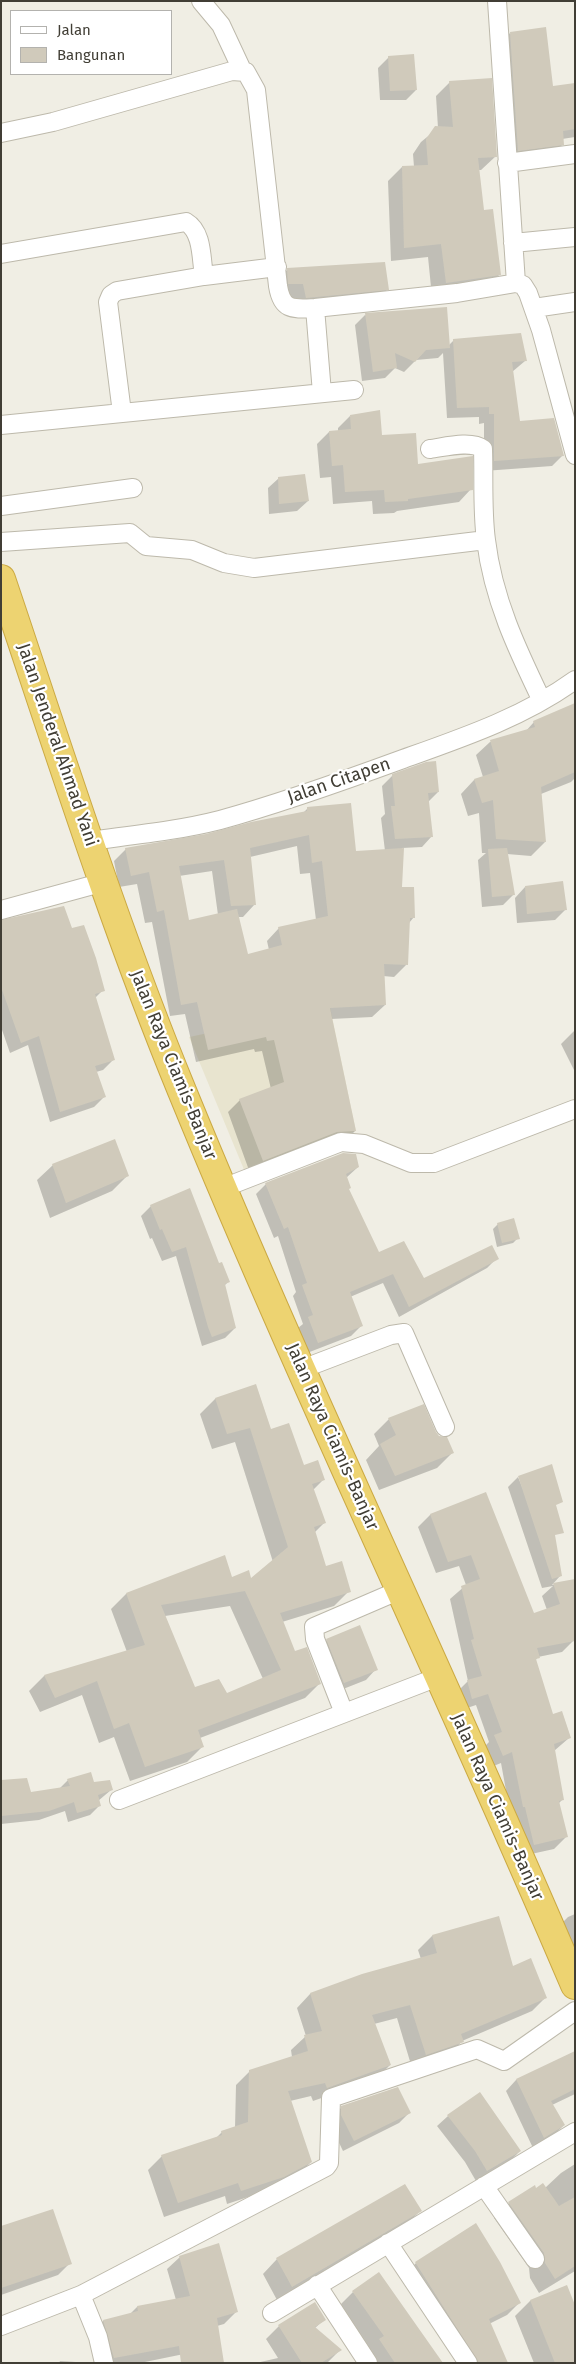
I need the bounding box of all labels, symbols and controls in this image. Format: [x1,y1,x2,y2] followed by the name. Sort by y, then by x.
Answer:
[10,10,172,75] legend
[57,21,91,39] text: Jalan
[57,46,125,64] text: Bangunan
[12,641,102,849] street label: Jalan Jenderal Ahmad Yani
[285,753,393,809] street label: Jalan Citapen
[125,967,221,1163] street label: Jalan Raya Ciamis-Banjar
[281,1340,383,1534] street label: Jalan Raya Ciamis-Banjar
[446,1710,548,1904] street label: Jalan Raya Ciamis-Banjar

